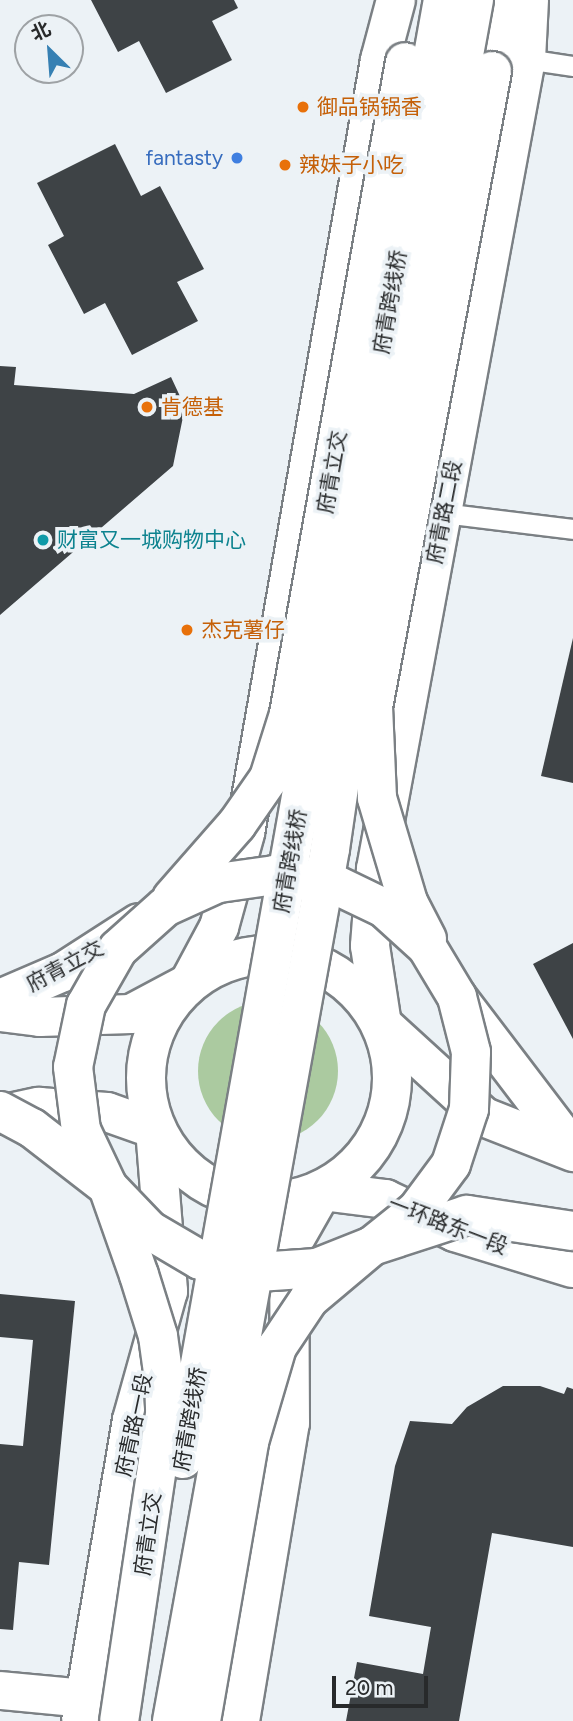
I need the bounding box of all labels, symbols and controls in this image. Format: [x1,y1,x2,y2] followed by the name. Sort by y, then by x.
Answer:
[14,14,84,84] north arrow
[27,17,54,46] text: 北
[317,94,422,120] place label: 御品锅锅香
[295,99,311,115] marker: 御品锅锅香
[146,145,223,171] place label: fantasty
[229,150,245,166] marker: fantasty
[299,152,404,178] place label: 辣妹子小吃
[277,157,293,173] marker: 辣妹子小吃
[368,248,412,356] street label: 府青跨线桥
[161,394,224,420] place label: 肯德基
[139,399,155,415] marker: 肯德基
[312,428,352,516] street label: 府青立交
[422,458,466,566] street label: 府青路二段
[57,527,246,553] place label: 财富又一城购物中心
[35,532,51,548] marker: 财富又一城购物中心
[201,617,285,643] place label: 杰克薯仔
[179,622,195,638] marker: 杰克薯仔
[268,807,312,915] street label: 府青跨线桥
[22,935,108,997] street label: 府青立交
[385,1191,511,1259] street label: 一环路东一段
[168,1365,212,1473] street label: 府青跨线桥
[111,1371,157,1479] street label: 府青路一段
[130,1491,166,1577] street label: 府青立交
[335,1662,431,1706] scale bar
[345,1675,393,1700] text: 20 m

